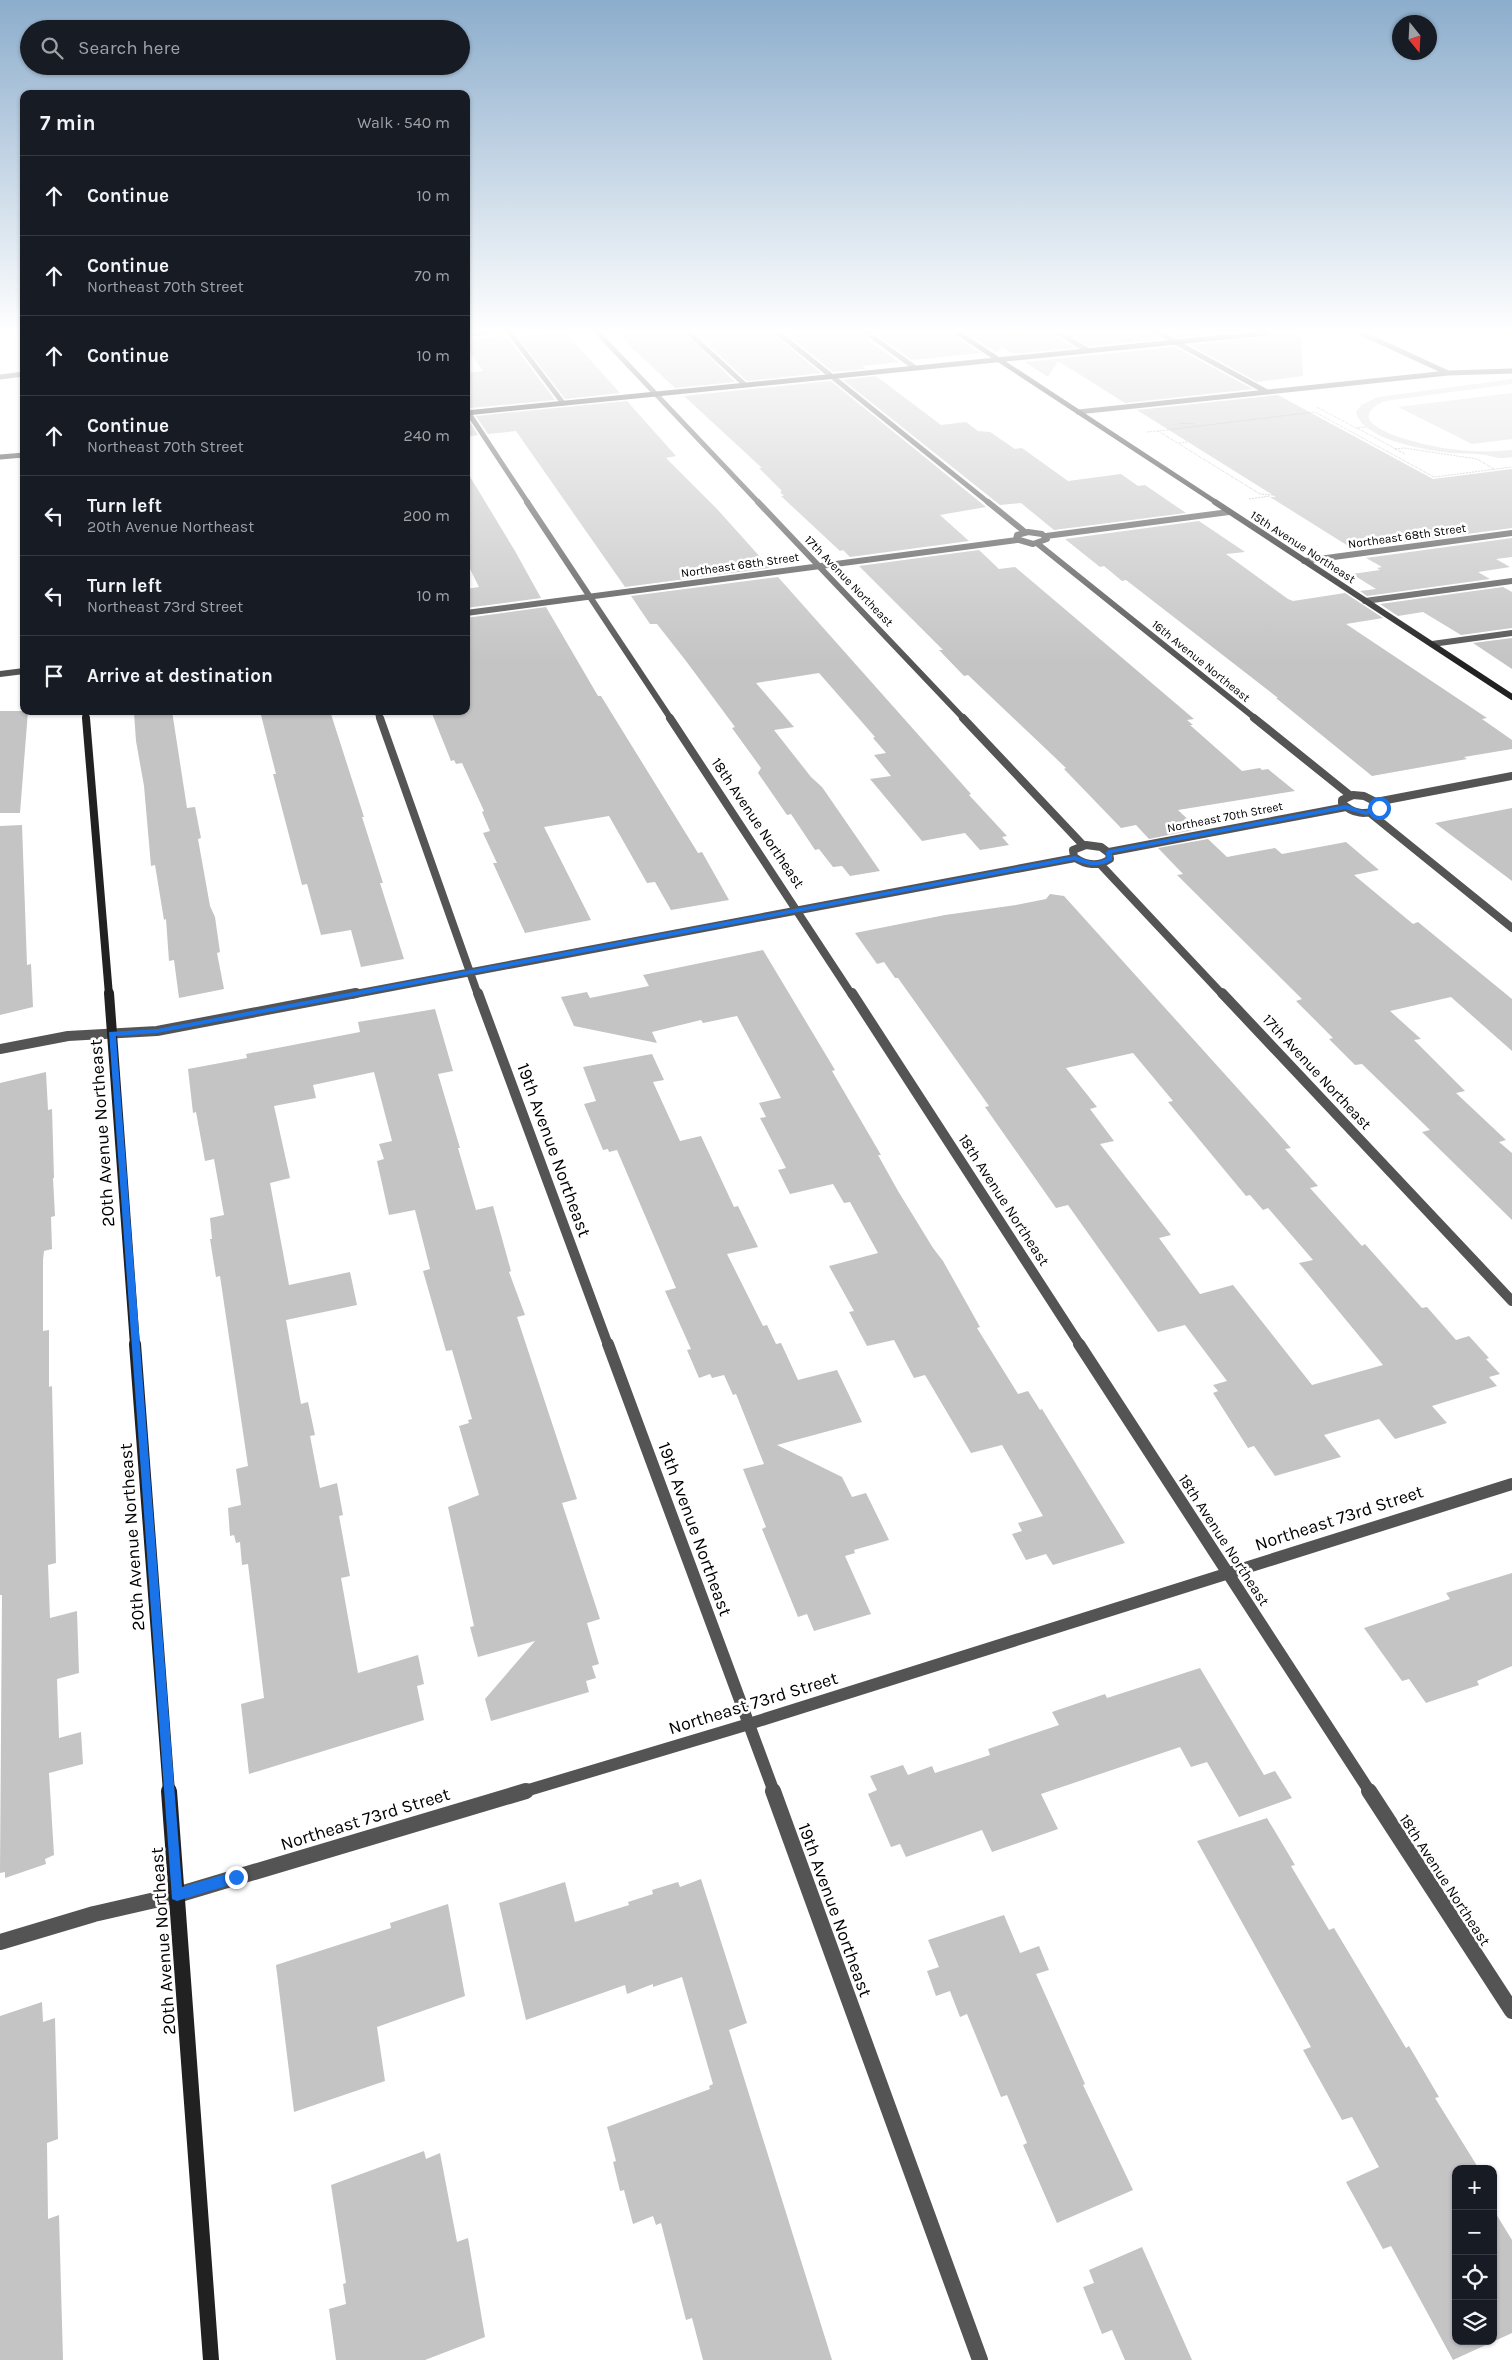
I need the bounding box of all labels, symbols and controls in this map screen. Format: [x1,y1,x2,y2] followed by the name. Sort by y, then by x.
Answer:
[1392,15,1437,60] north arrow
[20,20,470,75] search box
[38,34,66,62] icon: search
[78,37,180,59] text: Search here
[40,111,96,135] text: 7 min
[357,113,450,132] text: Walk · 540 m
[40,182,68,210] icon: ahead
[87,185,169,207] text: Continue
[416,186,450,205] text: 10 m
[87,255,169,277] text: Continue
[40,262,68,290] icon: ahead
[414,266,450,285] text: 70 m
[87,277,244,296] text: Northeast 70th Street
[40,342,68,370] icon: ahead
[87,345,169,367] text: Continue
[416,346,450,365] text: 10 m
[87,415,169,437] text: Continue
[40,422,68,450] icon: ahead
[404,426,450,445] text: 240 m
[87,437,244,456] text: Northeast 70th Street
[87,495,162,517] text: Turn left
[40,502,68,530] icon: left
[403,506,450,525] text: 200 m
[1248,508,1358,586] street label: 15th Avenue Northeast
[87,517,254,536] text: 20th Avenue Northeast
[1347,521,1467,551] street label: Northeast 68th Street
[802,533,896,630] street label: 17th Avenue Northeast
[680,550,800,580] street label: Northeast 68th Street
[87,575,162,597] text: Turn left
[40,582,68,610] icon: left
[416,586,450,605] text: 10 m
[87,597,243,616] text: Northeast 73rd Street
[1149,617,1253,705] street label: 16th Avenue Northeast
[40,662,68,690] icon: arrive
[87,665,273,687] text: Arrive at destination
[708,754,809,892] street label: 18th Avenue Northeast
[1368,797,1391,820] route start
[1166,799,1285,835] street label: Northeast 70th Street
[1259,1011,1375,1134] street label: 17th Avenue Northeast
[84,1038,120,1228] street label: 20th Avenue Northeast
[512,1060,596,1240] street label: 19th Avenue Northeast
[955,1131,1054,1270] street label: 18th Avenue Northeast
[653,1439,737,1619] street label: 19th Avenue Northeast
[114,1442,150,1632] street label: 20th Avenue Northeast
[1175,1471,1274,1610] street label: 18th Avenue Northeast
[1252,1480,1426,1556] street label: Northeast 73rd Street
[666,1667,841,1739] street label: Northeast 73rd Street
[278,1783,453,1855] street label: Northeast 73rd Street
[1396,1811,1495,1950] street label: 18th Avenue Northeast
[793,1820,877,2000] street label: 19th Avenue Northeast
[145,1846,181,2036] street label: 20th Avenue Northeast
[225,1866,248,1889] route end
[1452,2165,1497,2345] map controls
[1452,2165,1497,2210] button: +
[1452,2210,1497,2255] button: −
[1452,2255,1497,2300] button: locate
[1452,2300,1497,2345] button: layers

